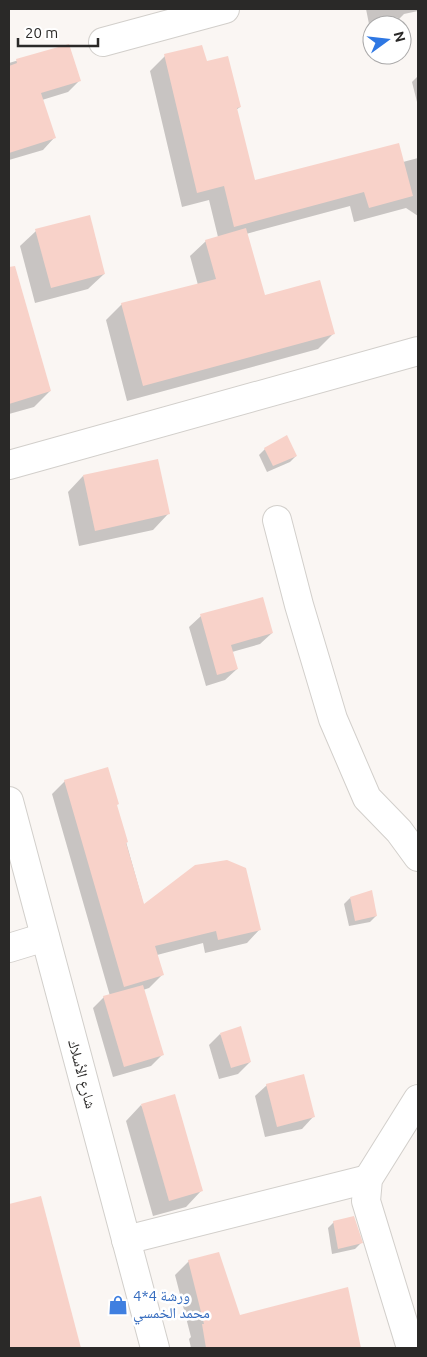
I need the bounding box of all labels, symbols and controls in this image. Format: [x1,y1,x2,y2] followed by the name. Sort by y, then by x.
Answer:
[18,15,98,47] scale bar
[362,15,412,65] north arrow
[25,24,58,41] text: 20 m
[390,30,409,44] text: N
[63,1038,100,1111] street label: شارع الأسلاك
[133,1287,210,1325] place label: 4*4 ورشة محمد الخمسي
[107,1294,129,1316] shop icon: 4*4 ورشة محمد الخمسي

